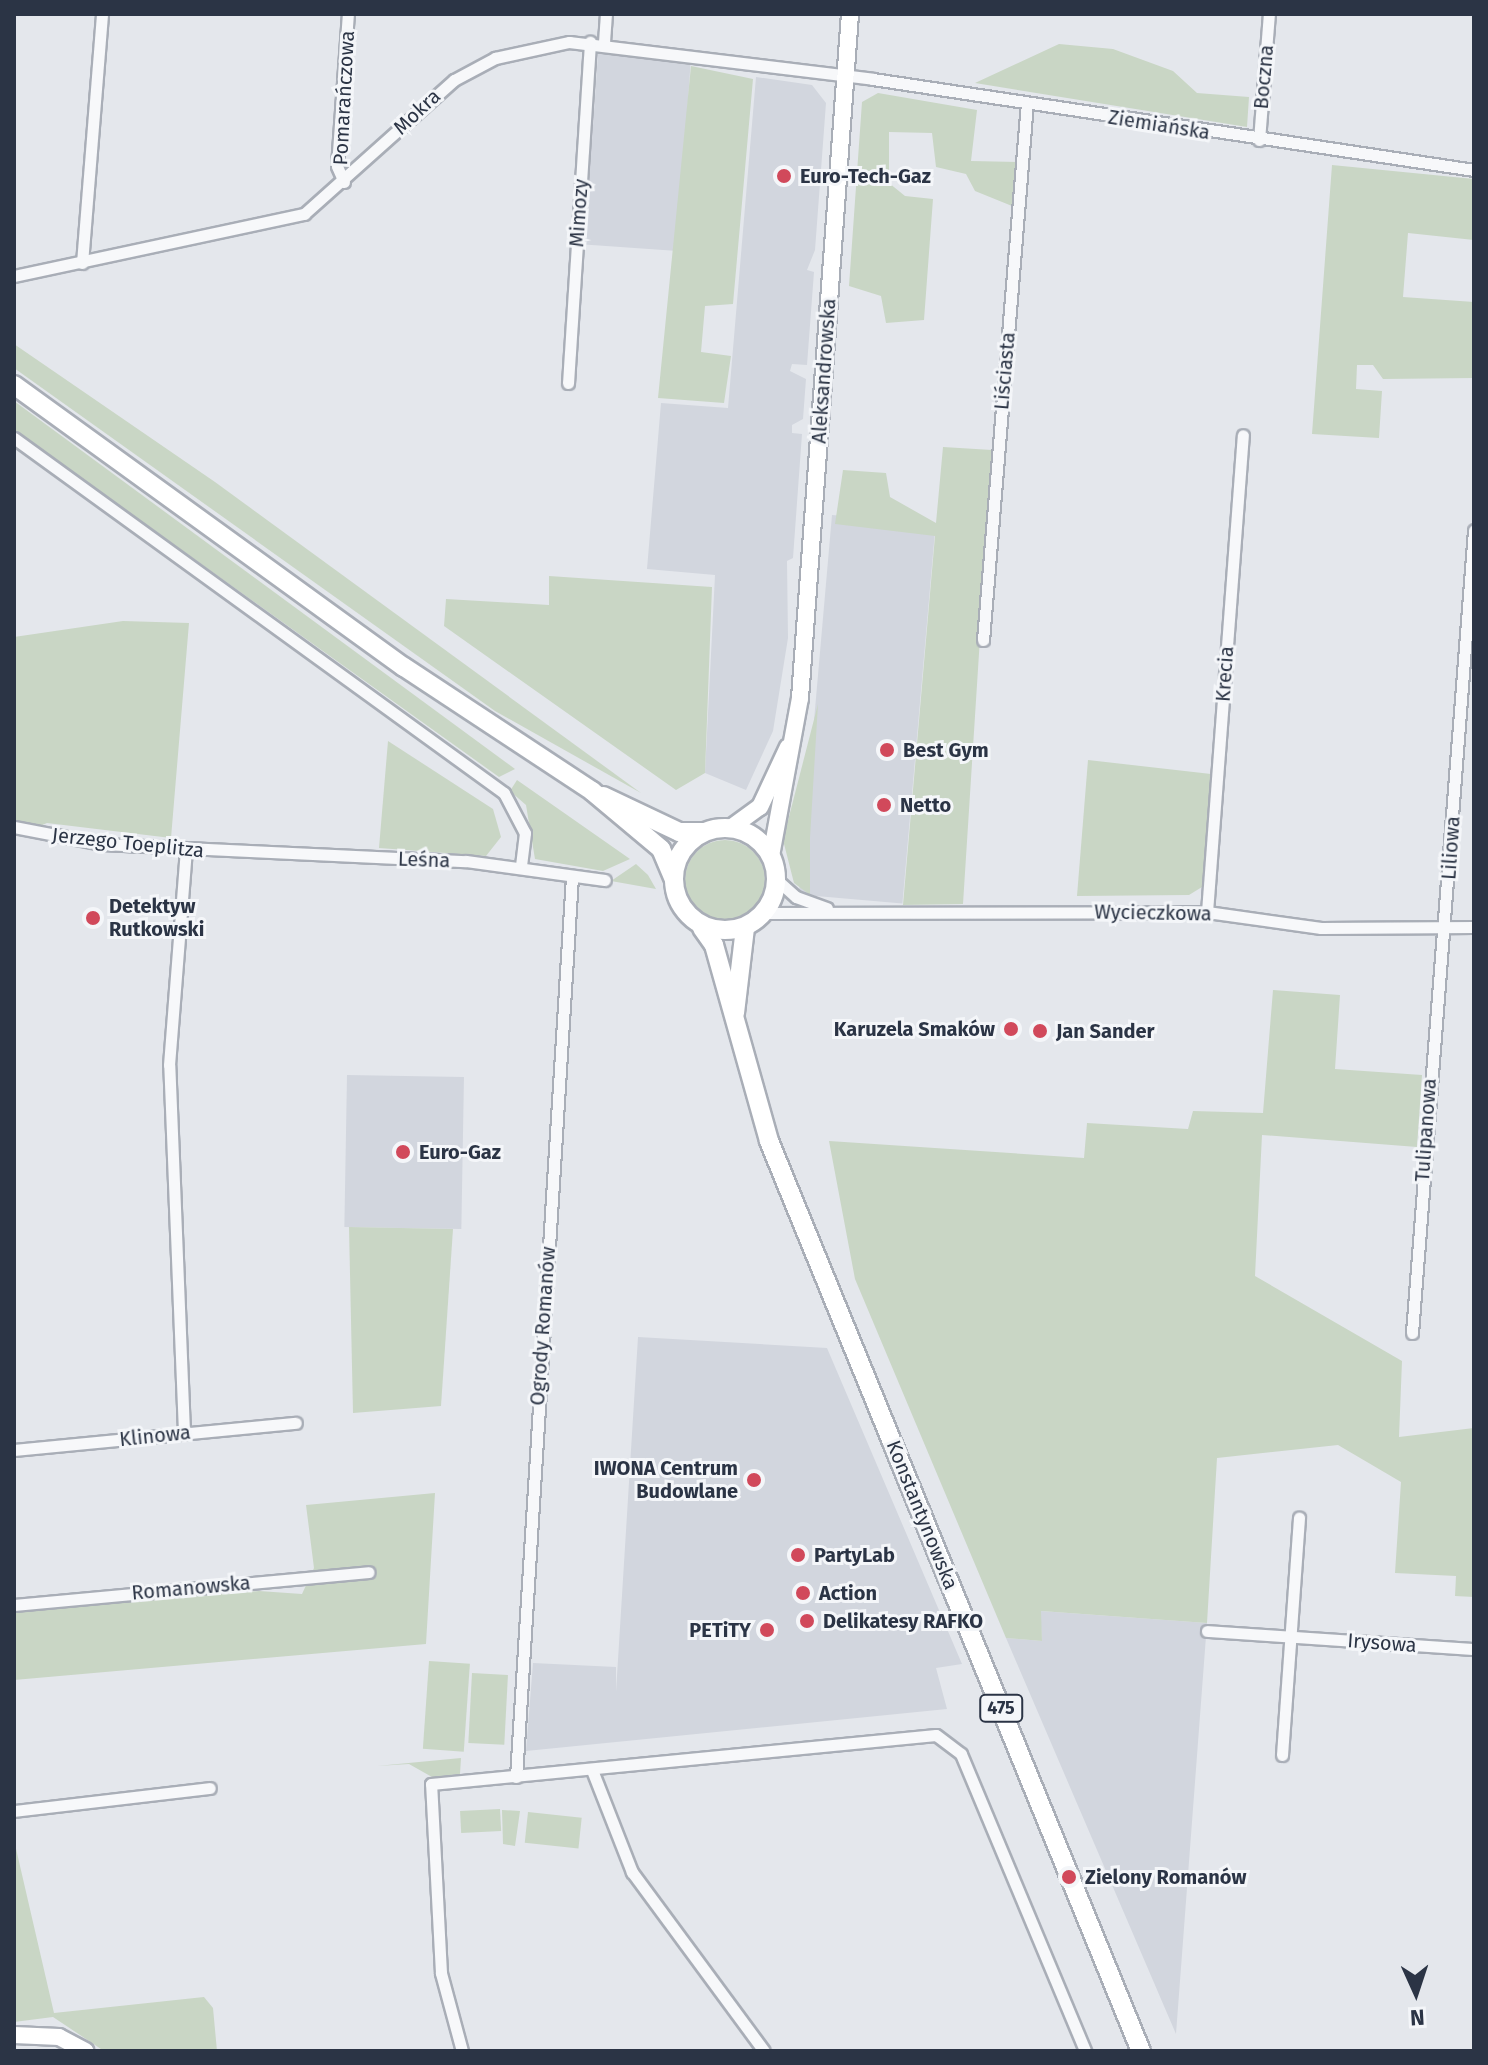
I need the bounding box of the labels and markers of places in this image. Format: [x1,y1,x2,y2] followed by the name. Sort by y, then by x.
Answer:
[800,164,931,188] place label: Euro-Tech-Gaz
[775,167,793,185] marker: Euro-Tech-Gaz
[903,738,989,762] place label: Best Gym
[878,741,896,759] marker: Best Gym
[900,793,951,817] place label: Netto
[875,796,893,814] marker: Netto
[109,894,204,941] place label: Detektyw Rutkowski
[84,909,102,927] marker: Detektyw Rutkowski
[834,1017,995,1041] place label: Karuzela Smaków
[1056,1019,1155,1043] place label: Jan Sander
[1002,1020,1020,1038] marker: Karuzela Smaków
[1031,1022,1049,1040] marker: Jan Sander
[419,1140,501,1164] place label: Euro-Gaz
[394,1143,412,1161] marker: Euro-Gaz
[594,1456,738,1503] place label: IWONA Centrum Budowlane
[745,1471,763,1489] marker: IWONA Centrum Budowlane
[814,1543,895,1567] place label: PartyLab
[789,1546,807,1564] marker: PartyLab
[819,1581,877,1605] place label: Action
[794,1584,812,1602] marker: Action
[823,1609,983,1633] place label: Delikatesy RAFKO
[798,1612,816,1630] marker: Delikatesy RAFKO
[689,1618,751,1642] place label: PETiTY
[758,1621,776,1639] marker: PETiTY
[1085,1865,1246,1889] place label: Zielony Romanów
[1060,1868,1078,1886] marker: Zielony Romanów

